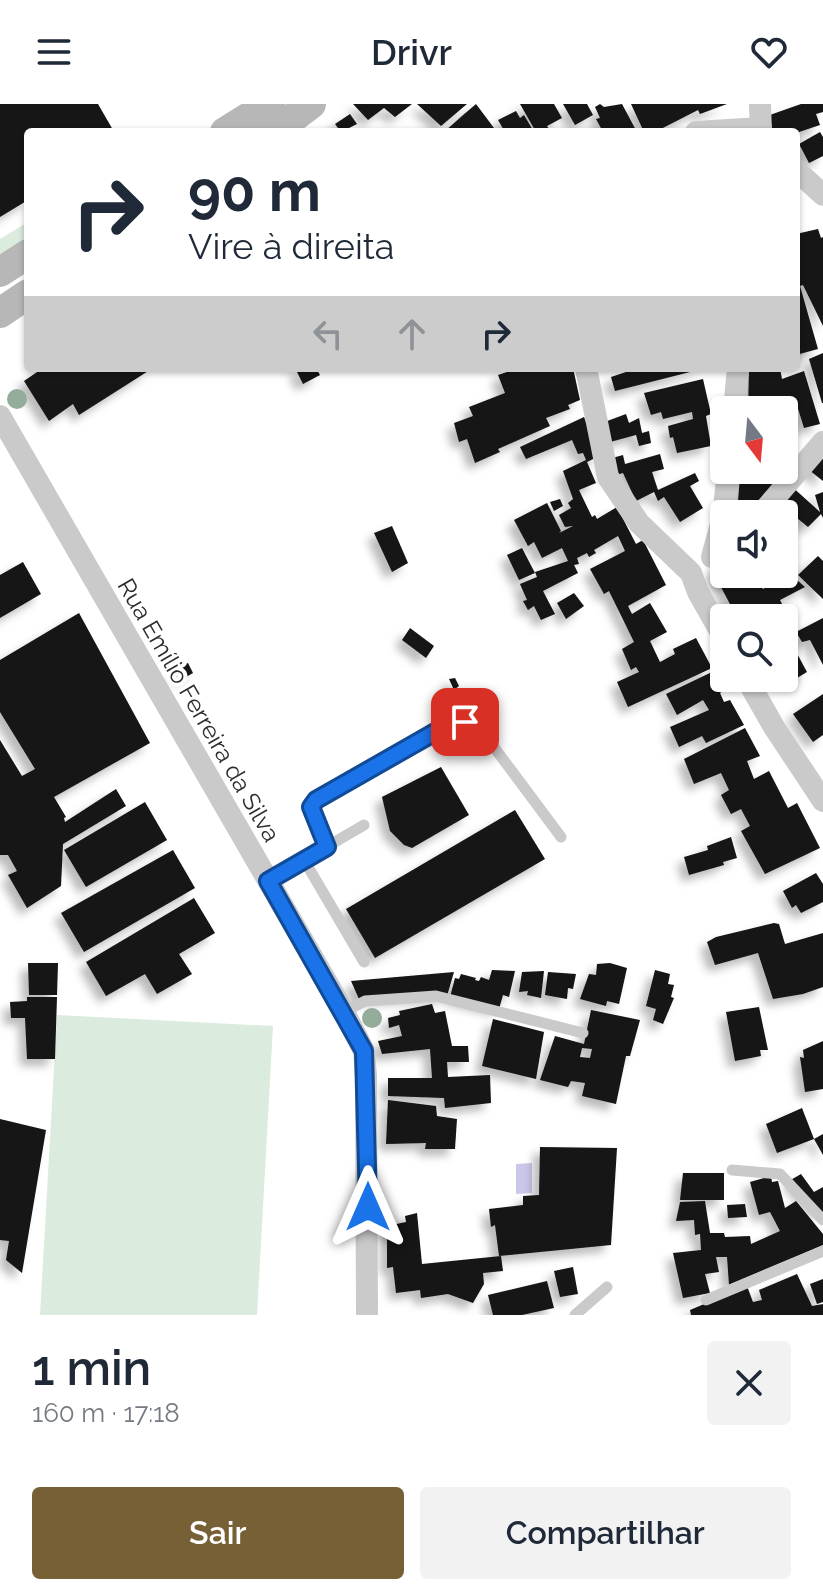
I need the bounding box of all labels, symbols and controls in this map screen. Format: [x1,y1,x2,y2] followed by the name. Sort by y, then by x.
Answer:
[32,30,76,74] icon: menu
[747,30,791,74] icon: heart
[371,31,452,73] text: Drivr
[188,158,321,224] text: 90 m
[56,160,160,264] icon: right
[188,225,394,267] text: Vire à direita
[306,312,350,356] icon: left
[390,312,434,356] icon: ahead
[474,312,518,356] icon: right
[710,396,798,484] north arrow
[710,396,798,692] map controls
[710,500,798,588] button: sound
[112,573,286,847] street label: Rua Emílio Ferreira da Silva
[710,604,798,692] button: search
[431,688,499,756] pin
[443,700,487,744] icon: arrive
[326,1165,410,1249] position arrow
[32,1340,151,1396] text: 1 min
[707,1341,791,1425] button: close
[32,1398,180,1428] text: 160 m · 17:18
[32,1487,404,1579] button: Sair
[420,1487,791,1579] button: Compartilhar

